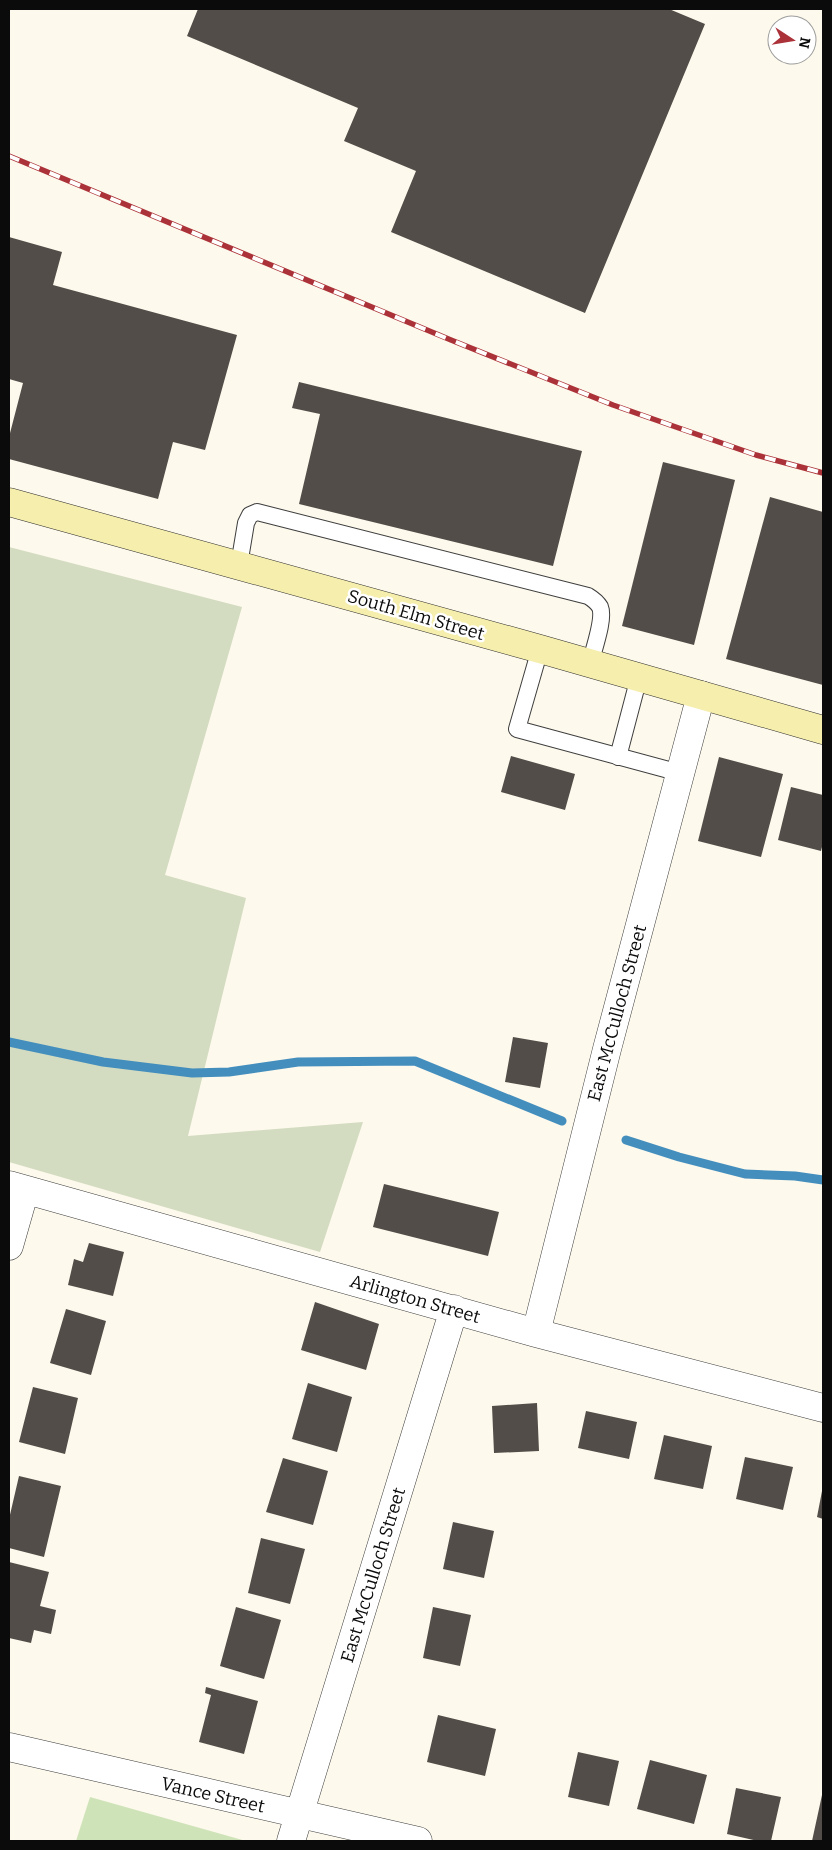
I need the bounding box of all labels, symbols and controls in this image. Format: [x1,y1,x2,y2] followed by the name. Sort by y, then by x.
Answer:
[767,15,817,65] north arrow
[795,36,814,50] text: N
[345,585,487,645] street label: South Elm Street
[583,922,651,1104] street label: East McCulloch Street
[347,1270,483,1328] street label: Arlington Street
[336,1484,410,1665] street label: East McCulloch Street
[159,1772,267,1818] street label: Vance Street

